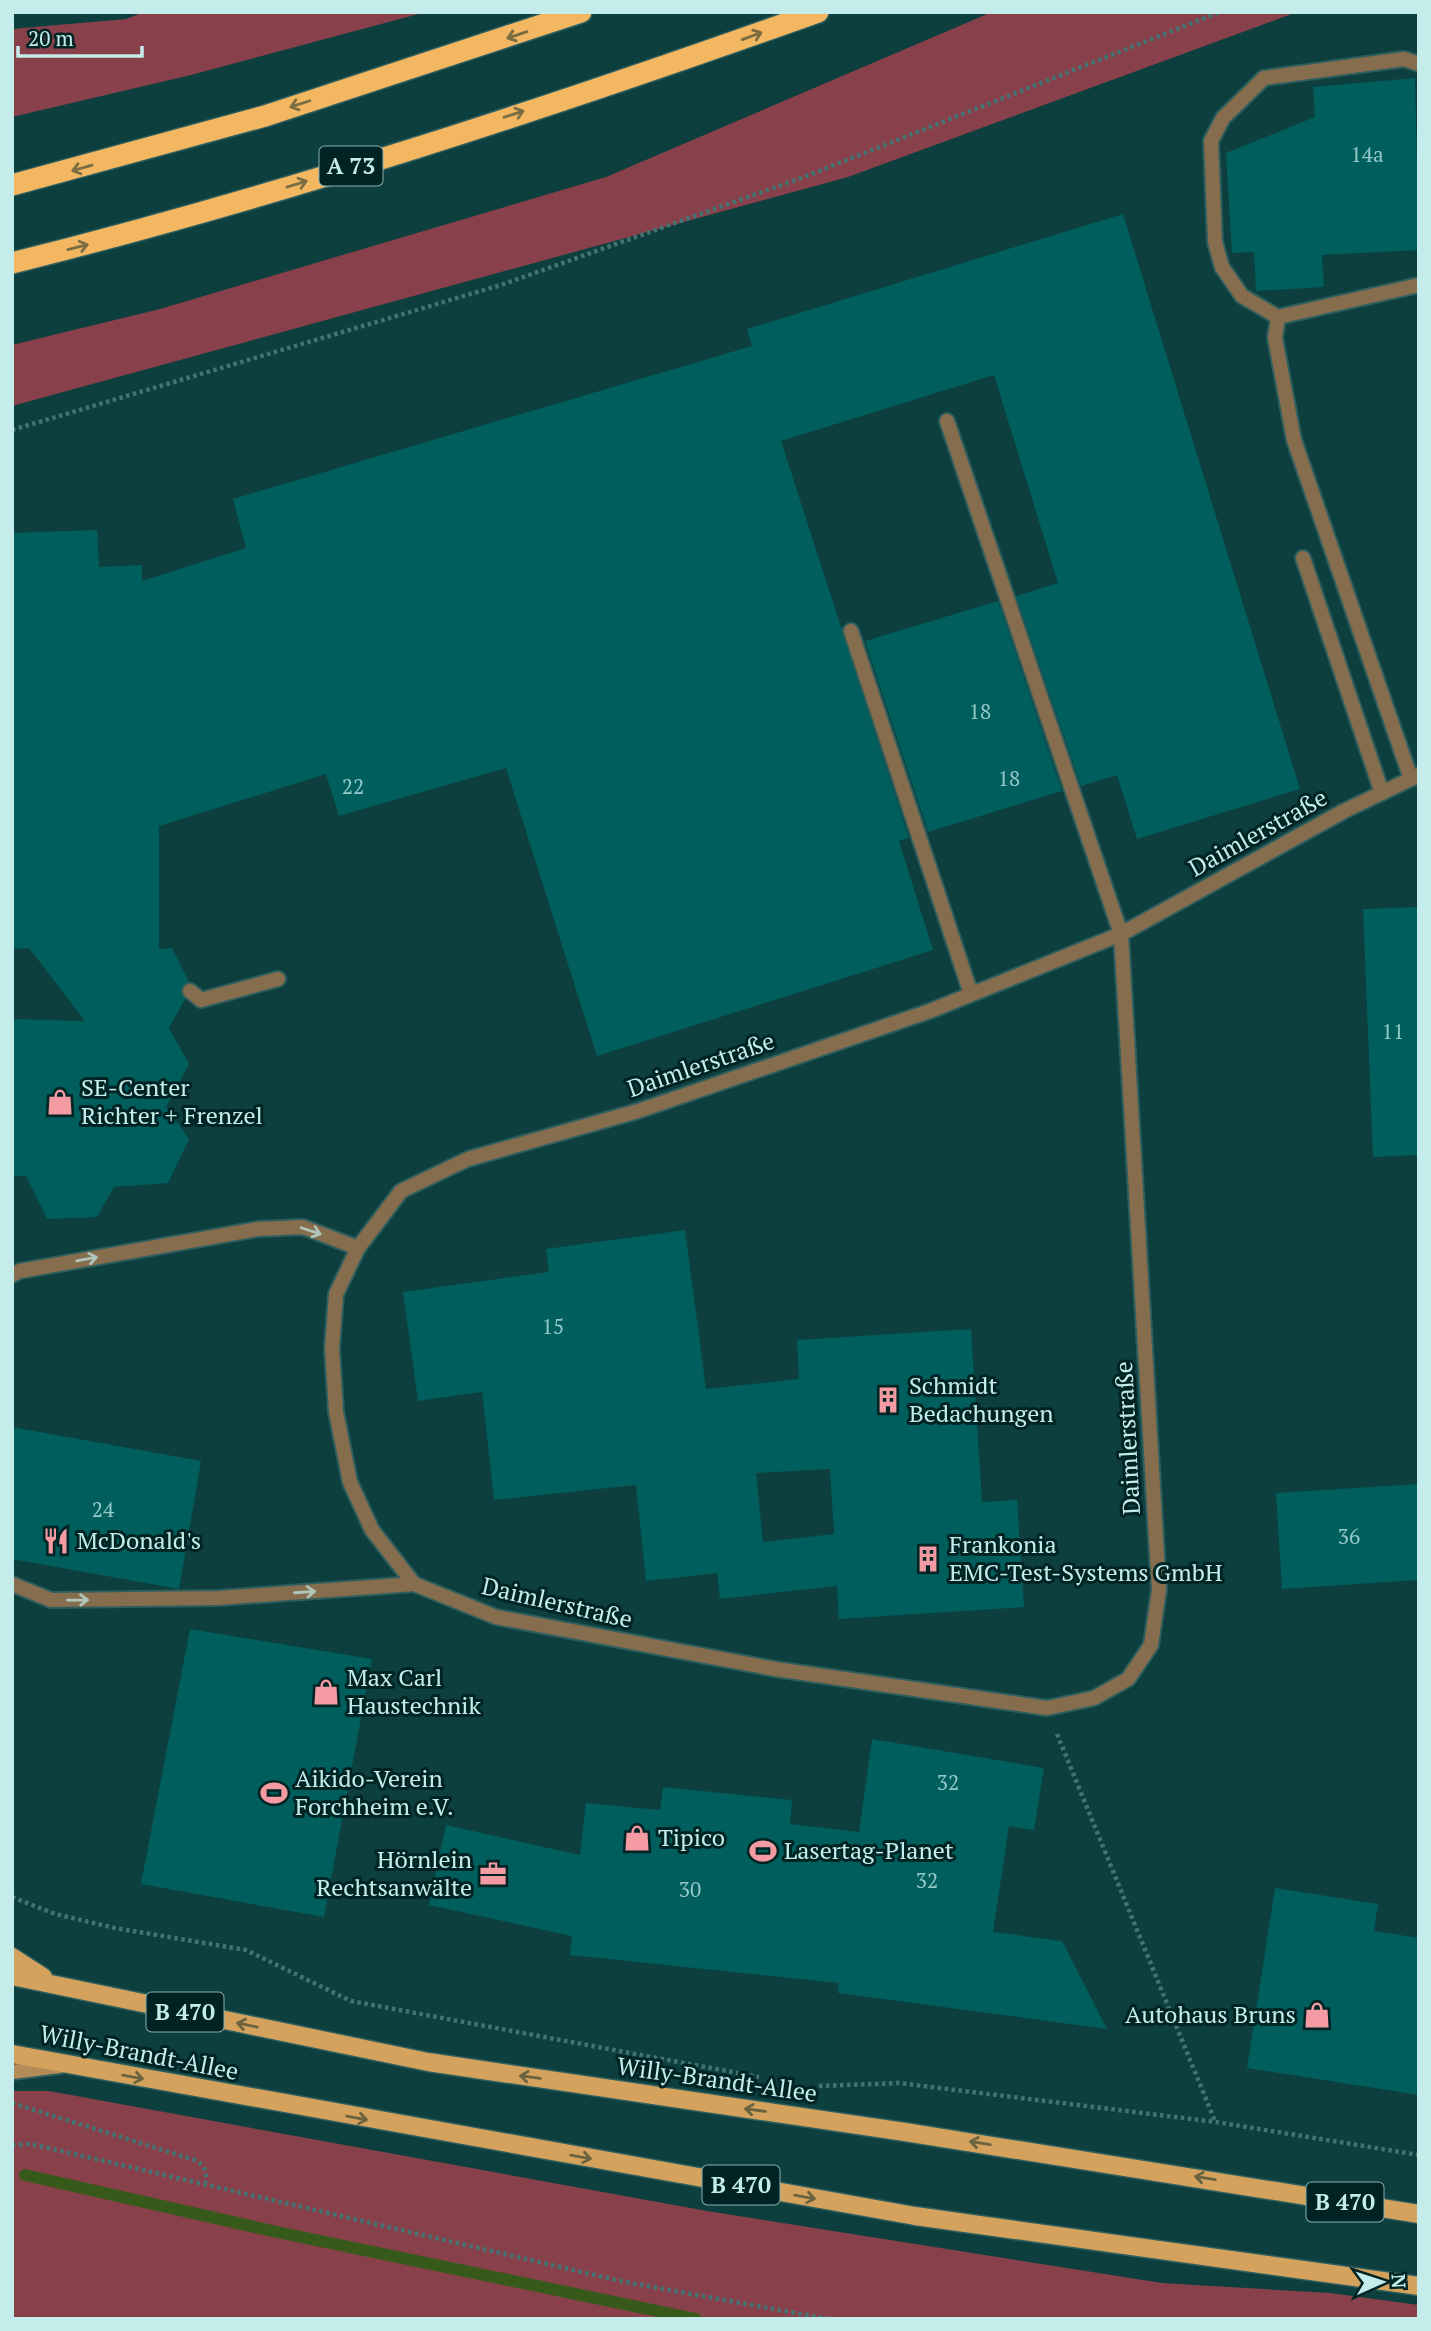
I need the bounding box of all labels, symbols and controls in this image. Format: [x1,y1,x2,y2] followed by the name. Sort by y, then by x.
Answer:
[18,14,142,58] scale bar
[28,24,74,52] text: 20 m
[740,29,762,41] one-way arrow
[506,30,528,42] one-way arrow
[290,99,312,112] one-way arrow
[502,107,524,120] one-way arrow
[1351,140,1384,168] house number: 14a
[320,146,382,186] road number: A 73
[71,162,94,175] one-way arrow
[286,176,308,189] one-way arrow
[67,240,89,253] one-way arrow
[969,697,991,725] house number: 18
[998,764,1020,792] house number: 18
[342,772,364,800] house number: 22
[1183,781,1332,883] street label: Daimlerstraße
[1382,1017,1404,1045] house number: 11
[623,1024,778,1104] street label: Daimlerstraße
[81,1071,263,1131] place label: SE-Center Richter + Frenzel
[45,1087,75,1117] shop icon: SE-Center Richter + Frenzel
[300,1225,322,1238] one-way arrow
[75,1252,98,1265] one-way arrow
[542,1312,564,1340] house number: 15
[1107,1361,1147,1516] street label: Daimlerstraße
[909,1369,1054,1429] place label: Schmidt Bedachungen
[873,1385,903,1415] building icon: Schmidt Bedachungen
[92,1495,115,1523] house number: 24
[1338,1522,1360,1550] house number: 36
[77,1524,201,1556] place label: McDonald's
[41,1526,71,1556] restaurant icon: McDonald's
[949,1528,1222,1588] place label: Frankonia EMC-Test-Systems GmbH
[913,1544,943,1574] building icon: Frankonia EMC-Test-Systems GmbH
[479,1569,636,1635] street label: Daimlerstraße
[293,1585,316,1598] one-way arrow
[66,1593,89,1606] one-way arrow
[347,1661,481,1721] place label: Max Carl Haustechnik
[311,1677,341,1707] shop icon: Max Carl Haustechnik
[295,1762,454,1822] place label: Aikido-Verein Forchheim e.V.
[937,1768,959,1796] house number: 32
[259,1778,289,1808] sports icon: Aikido-Verein Forchheim e.V.
[658,1821,725,1853] place label: Tipico
[622,1823,652,1853] shop icon: Tipico
[784,1834,954,1866] place label: Lasertag-Planet
[748,1836,778,1866] sports icon: Lasertag-Planet
[316,1843,472,1903] place label: Hörnlein Rechtsanwälte
[478,1859,508,1889] office icon: Hörnlein Rechtsanwälte
[916,1866,938,1894] house number: 32
[679,1875,701,1903] house number: 30
[146,1993,224,2032] road number: B 470
[1125,1998,1296,2030] place label: Autohaus Bruns
[1302,2000,1332,2030] shop icon: Autohaus Bruns
[37,2017,241,2087] street label: Willy-Brandt-Allee
[236,2018,259,2032] one-way arrow
[615,2049,819,2109] street label: Willy-Brandt-Allee
[519,2070,541,2083] one-way arrow
[121,2071,144,2085] one-way arrow
[744,2103,767,2116] one-way arrow
[345,2111,368,2125] one-way arrow
[969,2136,992,2149] one-way arrow
[569,2151,592,2164] one-way arrow
[702,2166,780,2204] road number: B 470
[1194,2172,1216,2185] one-way arrow
[1306,2182,1384,2222] road number: B 470
[793,2190,816,2204] one-way arrow
[1347,2247,1417,2317] north arrow
[1387,2273,1412,2290] text: N

